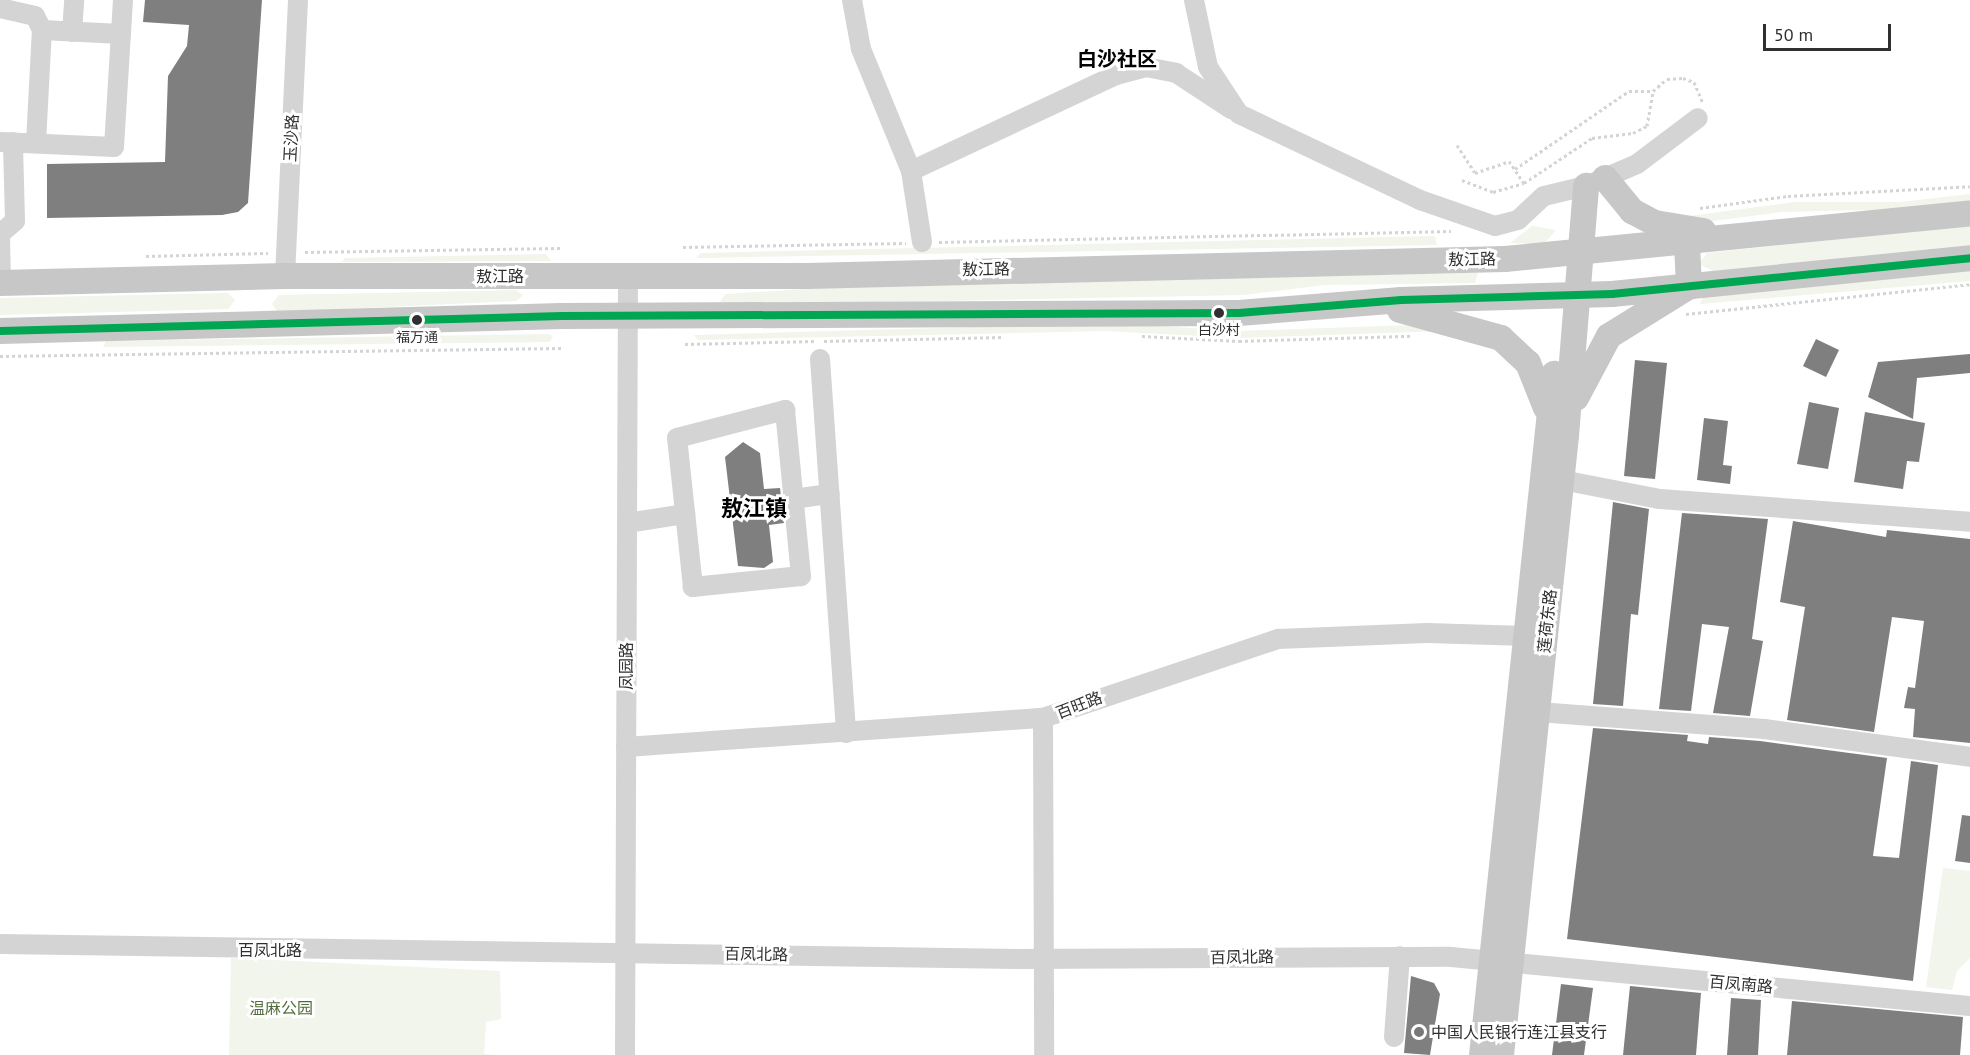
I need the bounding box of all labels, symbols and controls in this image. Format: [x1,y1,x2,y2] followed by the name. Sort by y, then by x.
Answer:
[1766,12,1894,50] scale bar
[1774,23,1813,46] text: 50 m
[1077,47,1157,71] district label: 白沙社区
[280,114,302,162] street label: 玉沙路
[1448,249,1496,269] street label: 敖江路
[962,259,1010,279] street label: 敖江路
[476,266,524,286] street label: 敖江路
[1213,307,1225,319] marker: 白沙村
[411,314,423,326] marker: 福万通
[1198,322,1240,338] place label: 白沙村
[396,329,438,345] place label: 福万通
[721,496,787,522] district label: 敖江镇
[1534,588,1560,654] street label: 莲荷东路
[616,642,636,690] street label: 凤园路
[1053,687,1105,723] street label: 百旺路
[238,940,302,960] street label: 百凤北路
[724,944,788,964] street label: 百凤北路
[1210,947,1274,967] street label: 百凤北路
[1708,972,1774,996] street label: 百凤南路
[249,998,313,1018] park label: 温麻公园
[1431,1022,1607,1042] place label: 中国人民银行连江县支行
[1412,1025,1426,1039] marker: 中国人民银行连江县支行

